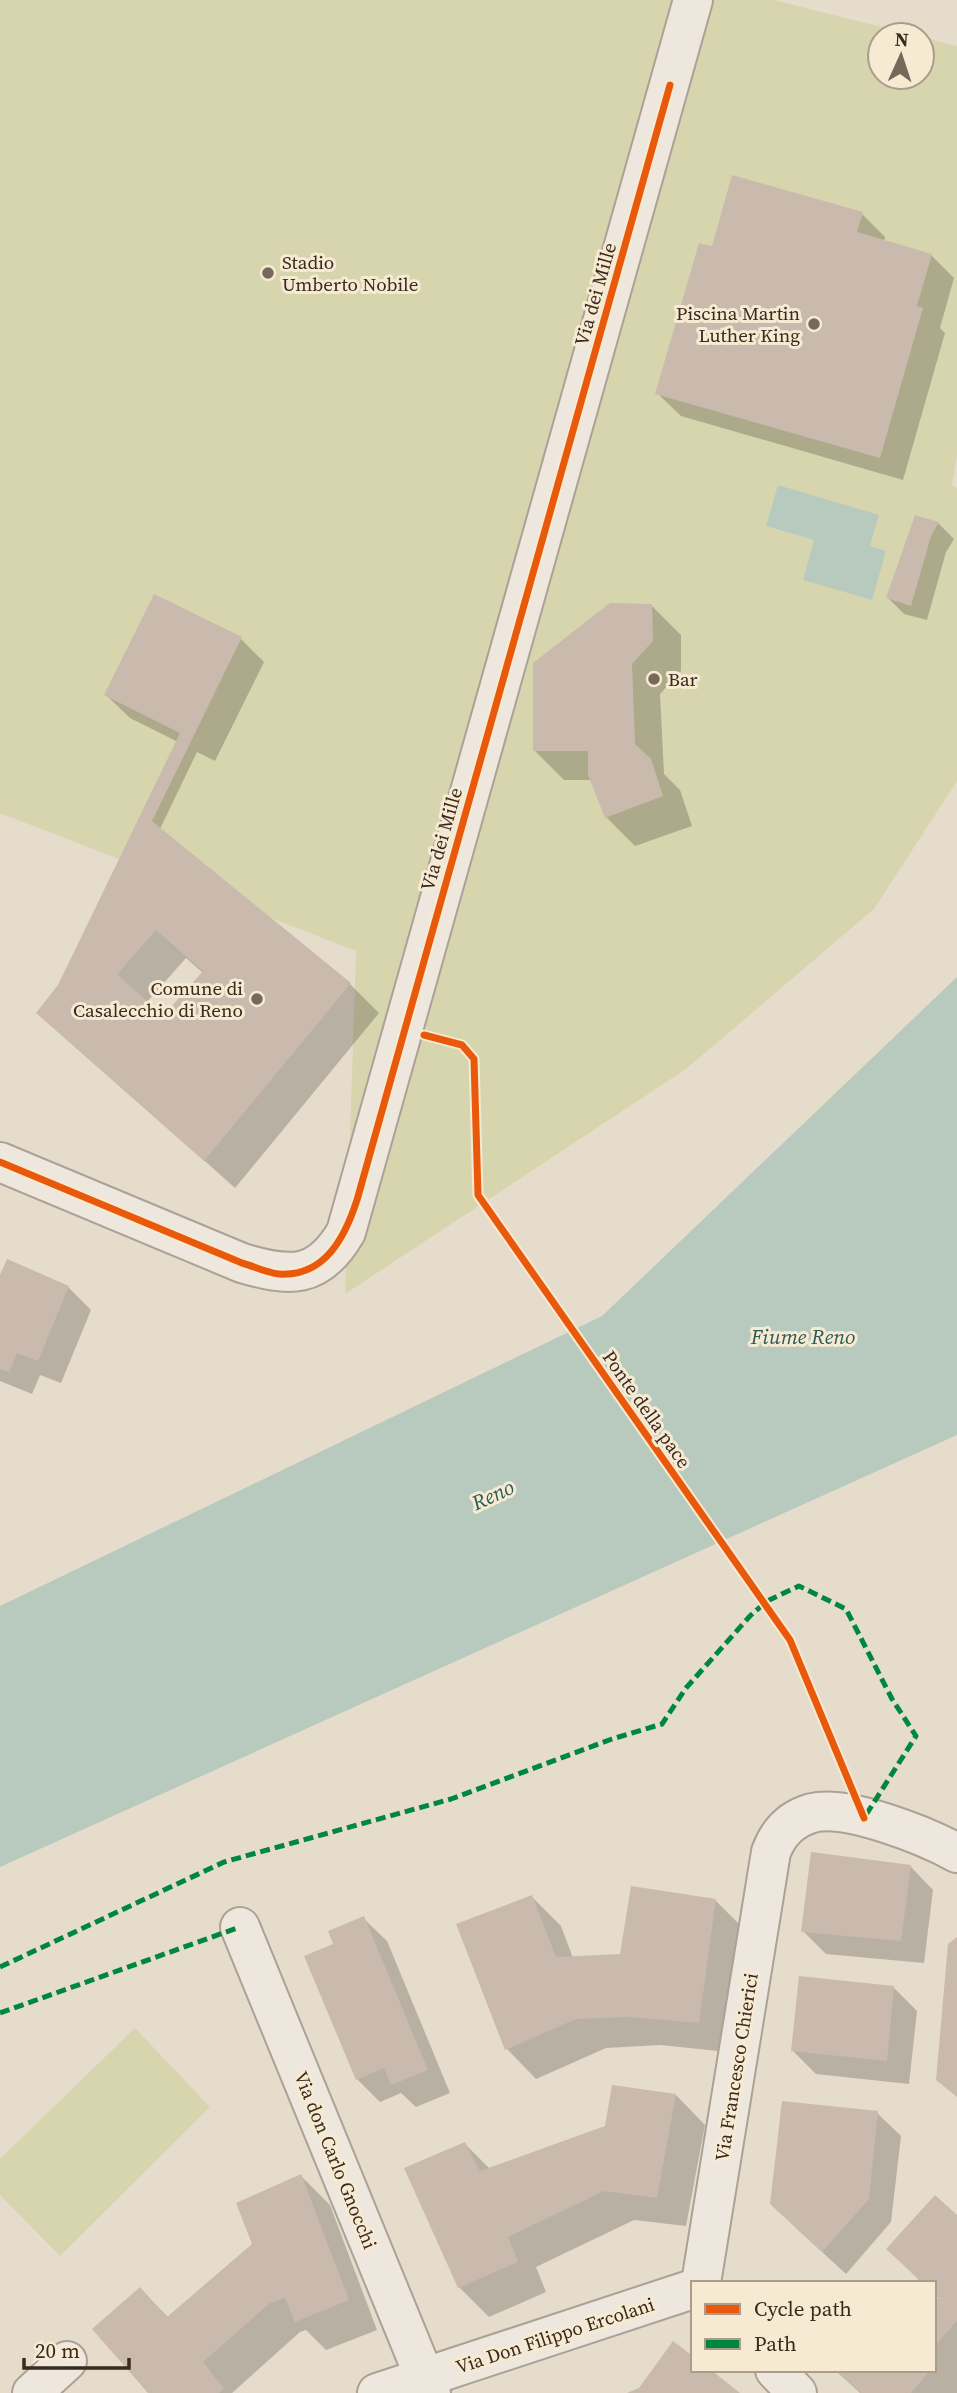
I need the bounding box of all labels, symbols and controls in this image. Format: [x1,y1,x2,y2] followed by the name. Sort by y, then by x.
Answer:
[866,21,936,91] north arrow
[894,26,910,52] text: N
[568,239,622,349] street label: Via dei Mille
[282,249,418,297] place label: Stadio Umberto Nobile
[260,265,276,281] marker: Stadio Umberto Nobile
[676,300,800,348] place label: Piscina Martin Luther King
[806,316,822,332] marker: Piscina Martin Luther King
[668,666,698,692] place label: Bar
[646,671,662,687] marker: Bar
[414,784,468,894] street label: Via dei Mille
[73,975,243,1023] place label: Comune di Casalecchio di Reno
[249,991,265,1007] marker: Comune di Casalecchio di Reno
[750,1322,855,1351] water label: Fiume Reno
[597,1345,697,1473] street label: Ponte della pace
[466,1472,519,1517] water label: Reno
[708,1971,764,2163] street label: Via Francesco Chierici
[288,2067,384,2253] street label: Via don Carlo Gnocchi
[691,2281,936,2372] legend
[452,2291,658,2379] street label: Via Don Filippo Ercolani
[754,2294,852,2323] text: Cycle path
[24,2326,130,2370] scale bar
[754,2329,797,2358] text: Path
[35,2336,80,2365] text: 20 m

